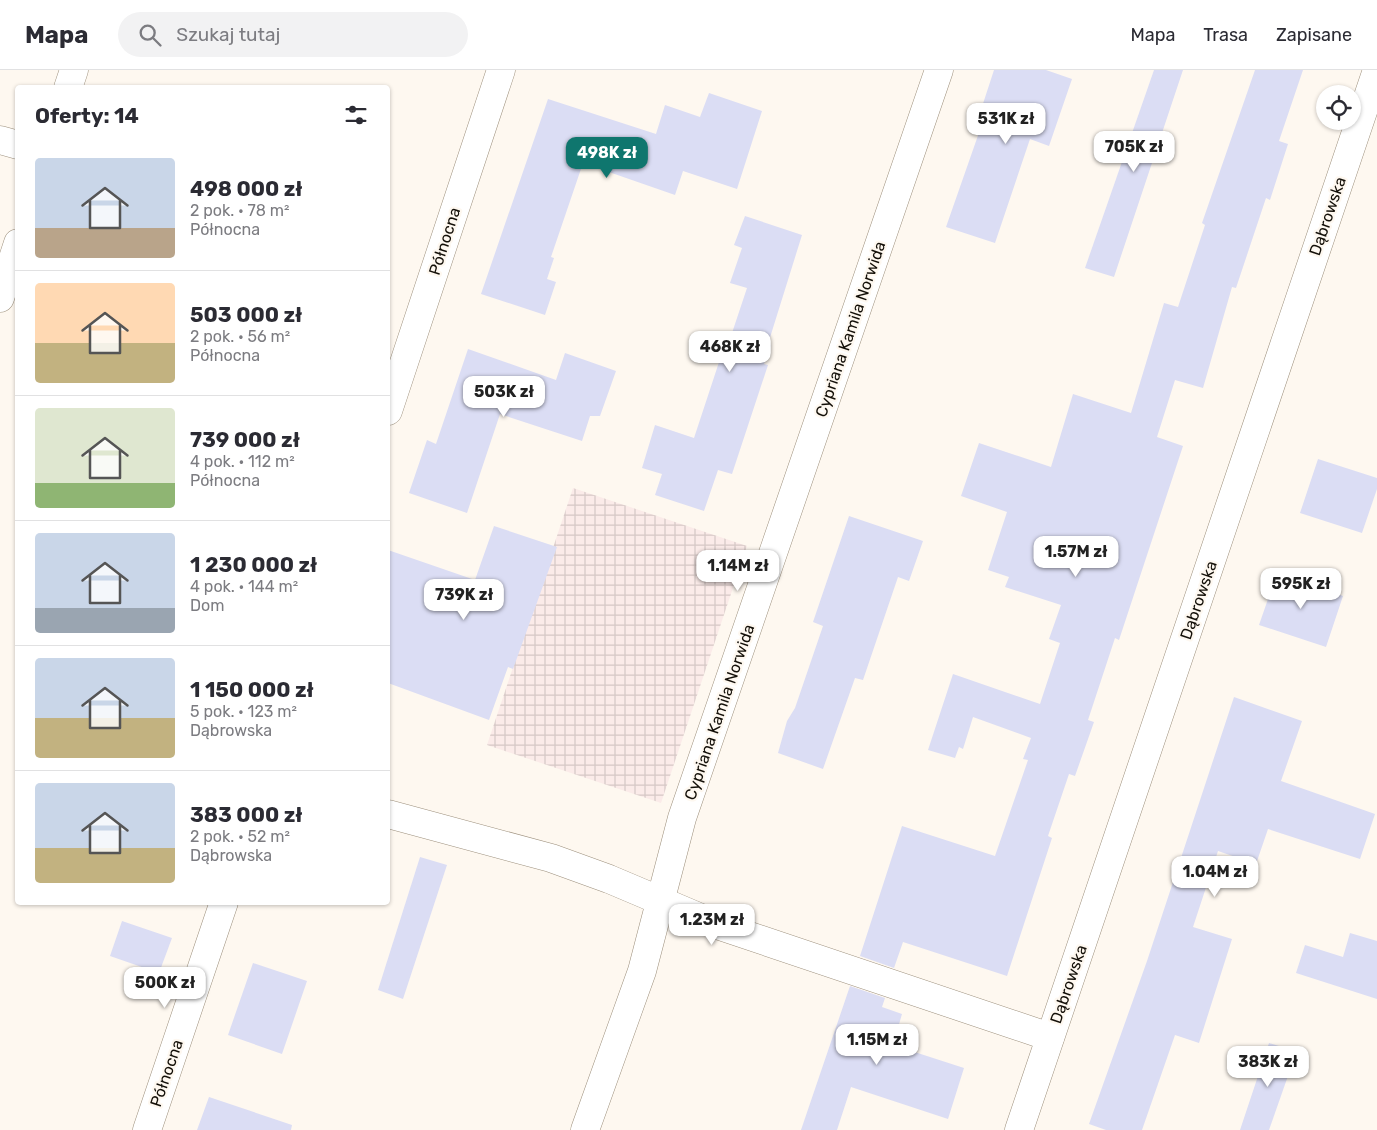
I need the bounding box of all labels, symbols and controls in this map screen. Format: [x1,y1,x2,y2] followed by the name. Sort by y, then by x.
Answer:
[118,12,468,57] search box
[25,21,88,49] text: Mapa
[136,21,164,49] icon: search
[176,23,280,46] text: Szukaj tutaj
[1130,24,1175,46] text: Mapa
[1203,24,1248,46] text: Trasa
[1276,24,1352,46] text: Zapisane
[1316,85,1361,130] map controls
[1316,85,1361,130] button: locate
[342,101,370,129] icon: filters
[960,102,1052,145] pin: 531K zł
[35,103,139,128] text: Oferty: 14
[978,109,1034,128] text: 531K zł
[1088,131,1180,173] pin: 705K zł
[561,136,653,179] pin: 498K zł
[1105,137,1163,156] text: 705K zł
[577,143,637,162] text: 498K zł
[1305,174,1350,258] street label: Dąbrowska
[190,176,303,201] text: 498 000 zł
[75,178,135,238] icon: home
[190,201,289,220] text: 2 pok. · 78 m²
[425,205,464,277] street label: Północna
[190,220,260,239] text: Północna
[811,239,890,420] street label: Cypriana Kamila Norwida
[190,302,302,327] text: 503 000 zł
[75,303,135,363] icon: home
[190,327,290,346] text: 2 pok. · 56 m²
[684,330,776,373] pin: 468K zł
[700,337,760,356] text: 468K zł
[190,346,260,365] text: Północna
[458,376,550,418] pin: 503K zł
[474,382,534,401] text: 503K zł
[190,427,300,452] text: 739 000 zł
[75,428,135,488] icon: home
[190,452,295,471] text: 4 pok. · 112 m²
[190,471,260,490] text: Północna
[1024,536,1128,578] pin: 1.57M zł
[1045,542,1108,561] text: 1.57M zł
[686,550,790,592] pin: 1.14M zł
[190,552,317,577] text: 1 230 000 zł
[75,553,135,613] icon: home
[707,556,769,575] text: 1.14M zł
[1176,558,1221,642] street label: Dąbrowska
[1255,568,1347,610] pin: 595K zł
[1271,574,1331,593] text: 595K zł
[190,577,298,596] text: 4 pok. · 144 m²
[418,578,510,621] pin: 739K zł
[435,585,493,604] text: 739K zł
[190,596,224,615] text: Dom
[680,622,759,803] street label: Cypriana Kamila Norwida
[190,677,314,702] text: 1 150 000 zł
[75,678,135,738] icon: home
[190,702,297,721] text: 5 pok. · 123 m²
[190,721,272,740] text: Dąbrowska
[190,802,303,827] text: 383 000 zł
[75,803,135,863] icon: home
[190,827,290,846] text: 2 pok. · 52 m²
[190,846,272,865] text: Dąbrowska
[1163,856,1267,898] pin: 1.04M zł
[1182,862,1248,881] text: 1.04M zł
[660,904,764,946] pin: 1.23M zł
[680,910,744,929] text: 1.23M zł
[1046,942,1091,1026] street label: Dąbrowska
[119,966,211,1009] pin: 500K zł
[135,973,195,992] text: 500K zł
[825,1024,929,1066] pin: 1.15M zł
[847,1030,907,1049] text: 1.15M zł
[146,1037,187,1109] street label: Północna
[1222,1046,1314,1088] pin: 383K zł
[1238,1052,1298,1071] text: 383K zł

